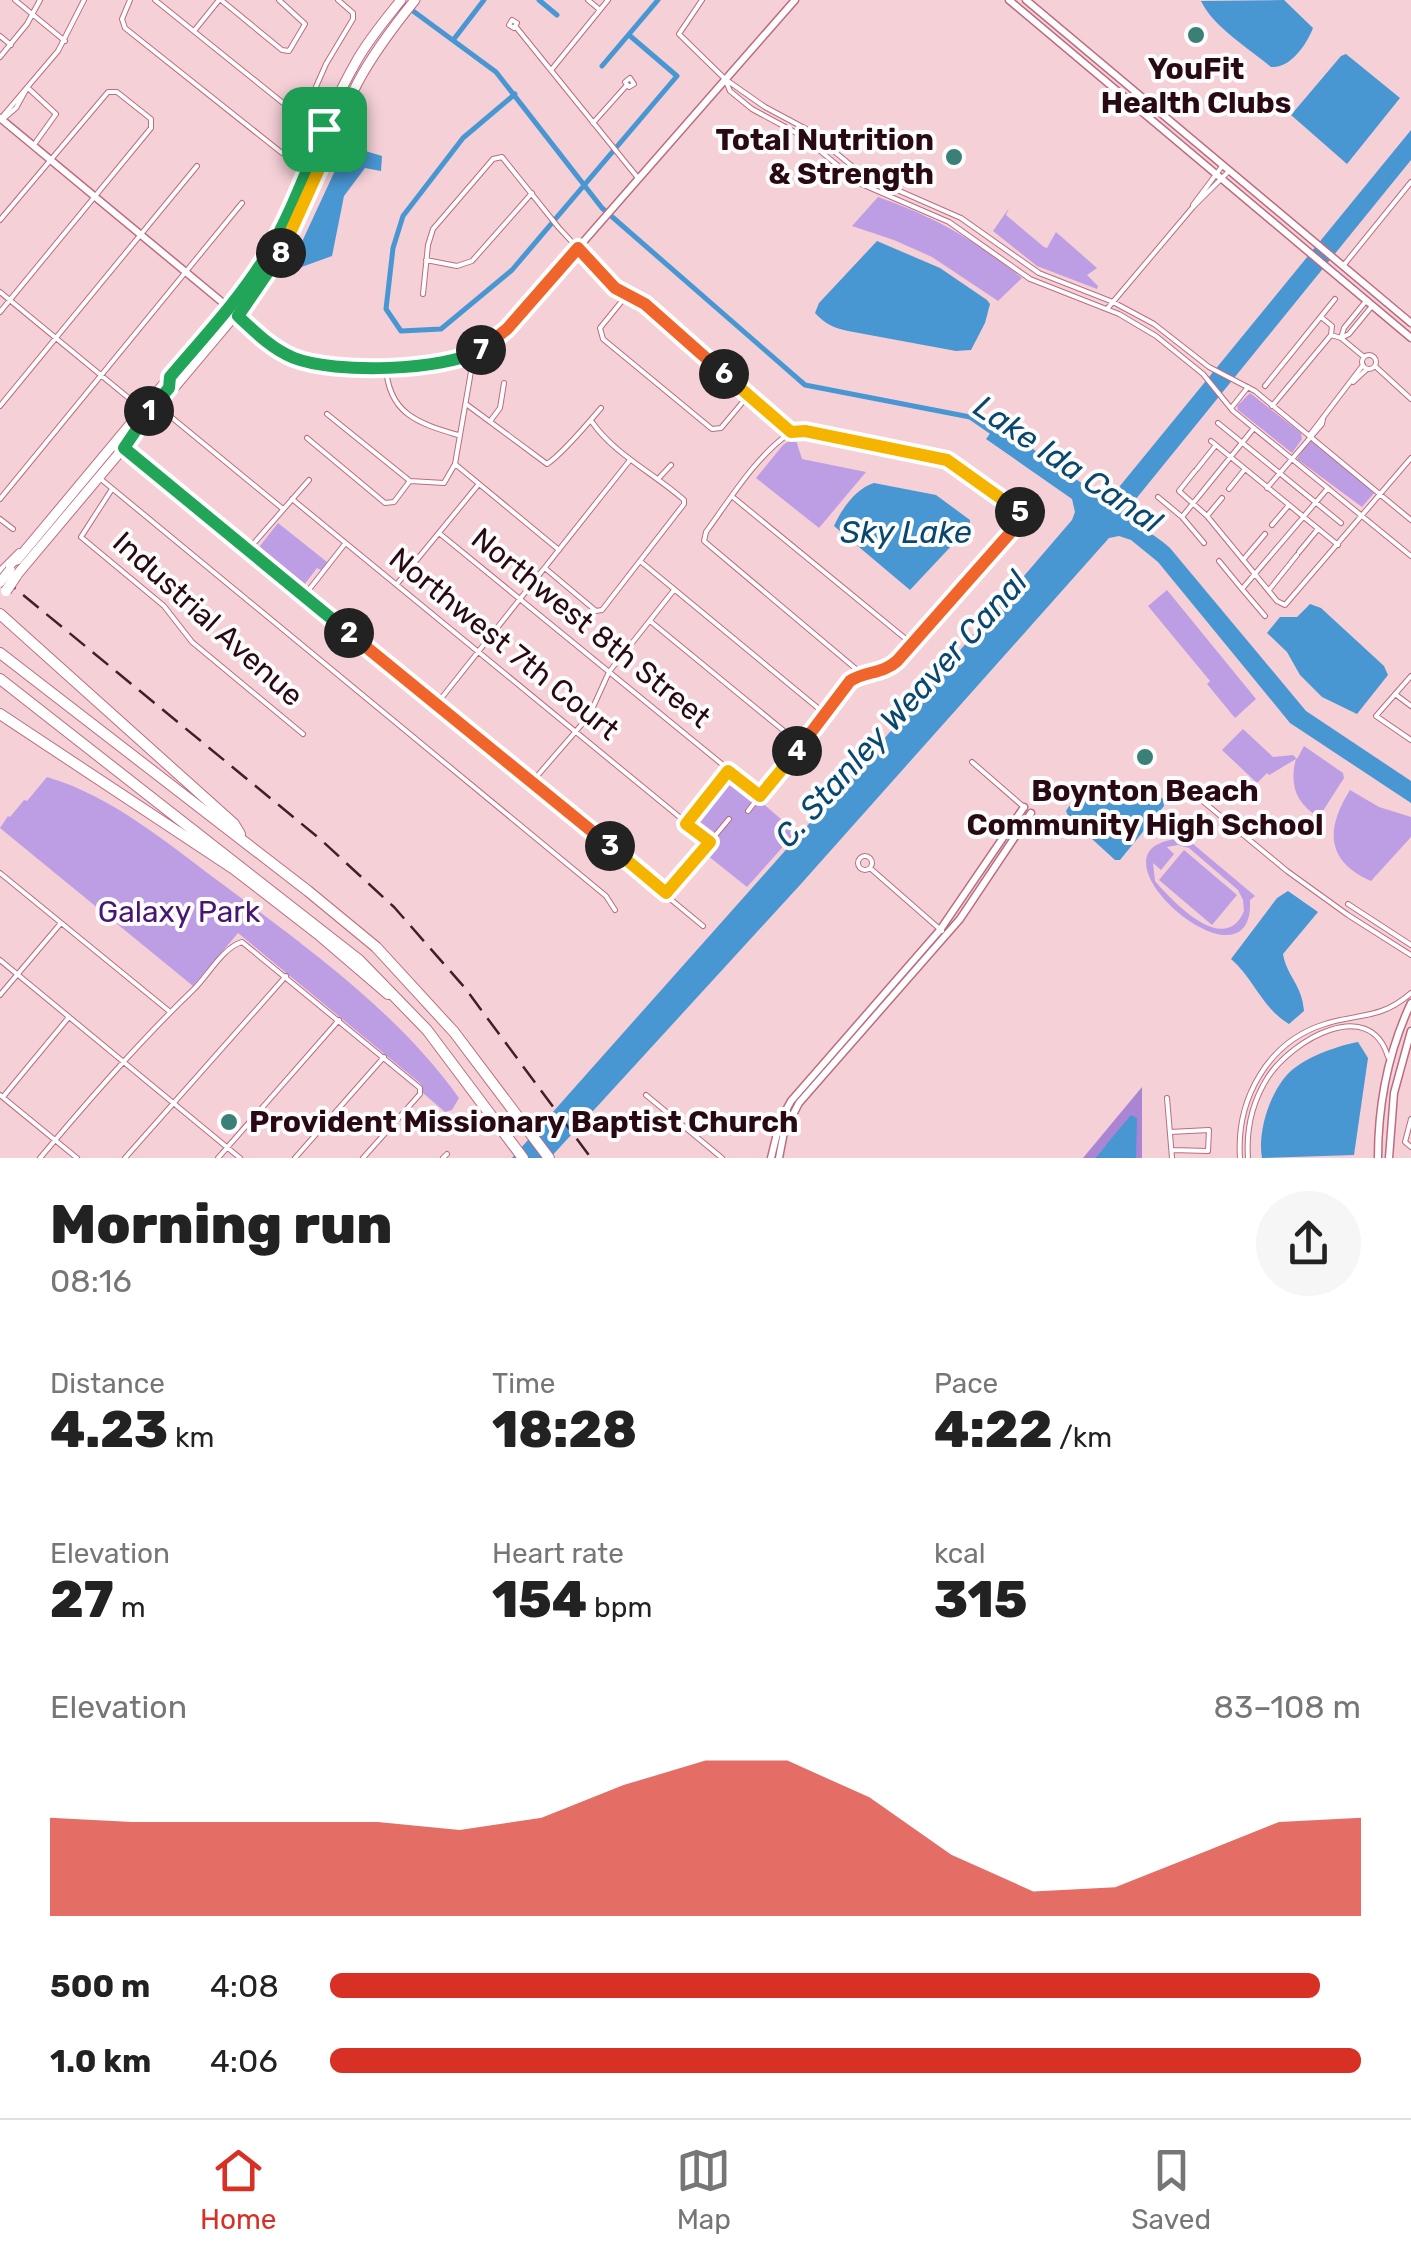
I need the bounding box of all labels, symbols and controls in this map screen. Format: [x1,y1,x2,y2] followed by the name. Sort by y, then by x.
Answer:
[1185,24,1207,46] marker: YouFit Health Clubs
[1101,51,1291,121] place label: YouFit Health Clubs
[282,87,367,172] pin
[297,102,352,157] icon: arrive
[716,122,934,192] place label: Total Nutrition & Strength
[943,146,965,168] marker: Total Nutrition & Strength
[256,228,306,278] pin: 8
[272,236,290,269] text: 8
[456,325,506,375] pin: 7
[473,333,489,366] text: 7
[699,349,749,399] pin: 6
[715,357,733,390] text: 6
[124,386,174,436] pin: 1
[967,387,1170,542] water label: Lake Ida Canal
[142,394,156,427] text: 1
[995,487,1045,537] pin: 5
[1011,495,1029,528] text: 5
[840,513,972,551] water label: Sky Lake
[464,520,718,736] street label: Northwest 8th Street
[106,524,310,714] street label: Industrial Avenue
[382,540,626,748] street label: Northwest 7th Court
[767,562,1036,855] water label: C. Stanley Weaver Canal
[324,608,374,658] pin: 2
[340,616,358,649] text: 2
[772,726,822,776] pin: 4
[787,734,807,767] text: 4
[1134,746,1156,768] marker: Boynton Beach Community High School
[966,773,1324,843] place label: Boynton Beach Community High School
[585,821,635,871] pin: 3
[601,829,619,862] text: 3
[98,894,261,930] park label: Galaxy Park
[249,1104,799,1140] place label: Provident Missionary Baptist Church
[218,1111,240,1133] marker: Provident Missionary Baptist Church
[1256,1191,1361,1296] button: share
[50,1192,392,1257] text: Morning run
[50,1262,132,1300] text: 08:16
[50,1367,165,1400] text: Distance
[492,1367,555,1400] text: Time
[934,1367,998,1400] text: Pace
[50,1400,168,1460] text: 4.23
[492,1400,637,1460] text: 18:28
[934,1400,1053,1460] text: 4:22
[168,1421,214,1454] text: km
[1053,1421,1112,1454] text: /km
[50,1537,170,1570] text: Elevation
[492,1537,624,1570] text: Heart rate
[934,1537,985,1570] text: kcal
[50,1570,114,1630] text: 27
[492,1570,587,1630] text: 154
[934,1570,1027,1630] text: 315
[114,1591,146,1624] text: m
[587,1591,652,1624] text: bpm
[50,1688,187,1726] text: Elevation
[1214,1688,1361,1726] text: 83–108 m
[50,1967,150,2005] text: 500 m
[210,1967,279,2005] text: 4:08
[50,2042,151,2080] text: 1.0 km
[210,2042,278,2080] text: 4:06
[200,2143,277,2236] tab: Home
[676,2143,731,2236] tab: Map
[1131,2143,1211,2236] tab: Saved

